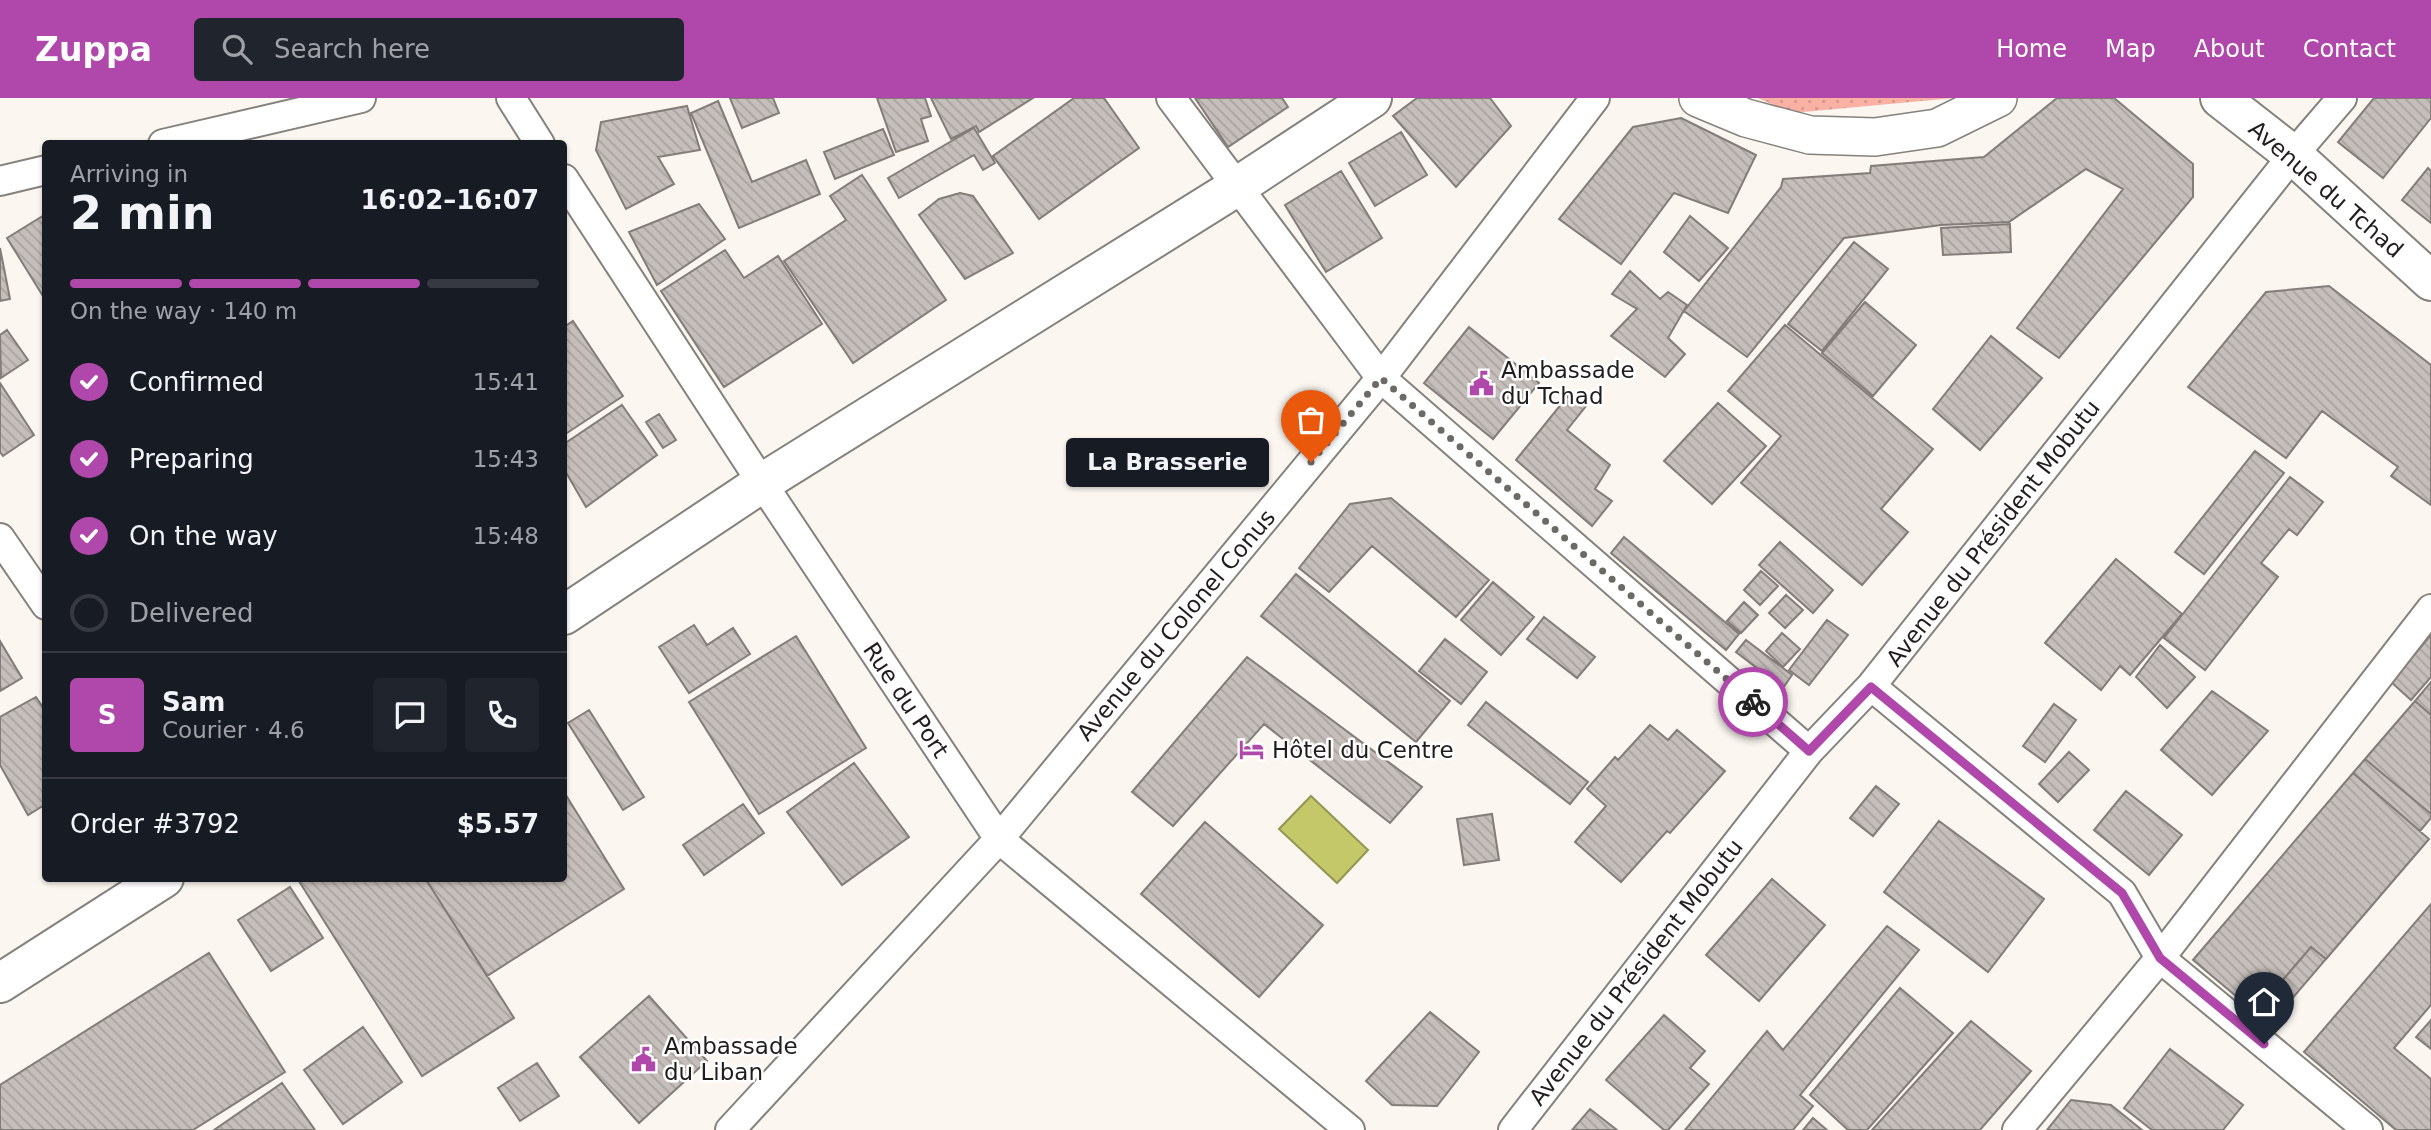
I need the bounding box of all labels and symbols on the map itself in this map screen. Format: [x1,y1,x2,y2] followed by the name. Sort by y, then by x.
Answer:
[2244,115,2408,263] street label: Avenue du Tchad
[1501,357,1635,409] place label: Ambassade du Tchad
[1467,369,1495,397] public building icon: Ambassade du Tchad
[1281,390,1341,462] pin
[1881,395,2105,671] street label: Avenue du Président Mobutu
[1066,438,1269,486] callout: La Brasserie
[1072,504,1280,746] street label: Avenue du Colonel Conus
[858,638,954,762] street label: Rue du Port
[1718,667,1788,737] courier
[1238,736,1266,764] hotel icon: Hôtel du Centre
[1272,737,1454,763] place label: Hôtel du Centre
[1524,834,1748,1110] street label: Avenue du Président Mobutu
[2234,972,2294,1044] pin
[664,1033,798,1085] place label: Ambassade du Liban
[630,1045,658,1073] public building icon: Ambassade du Liban

